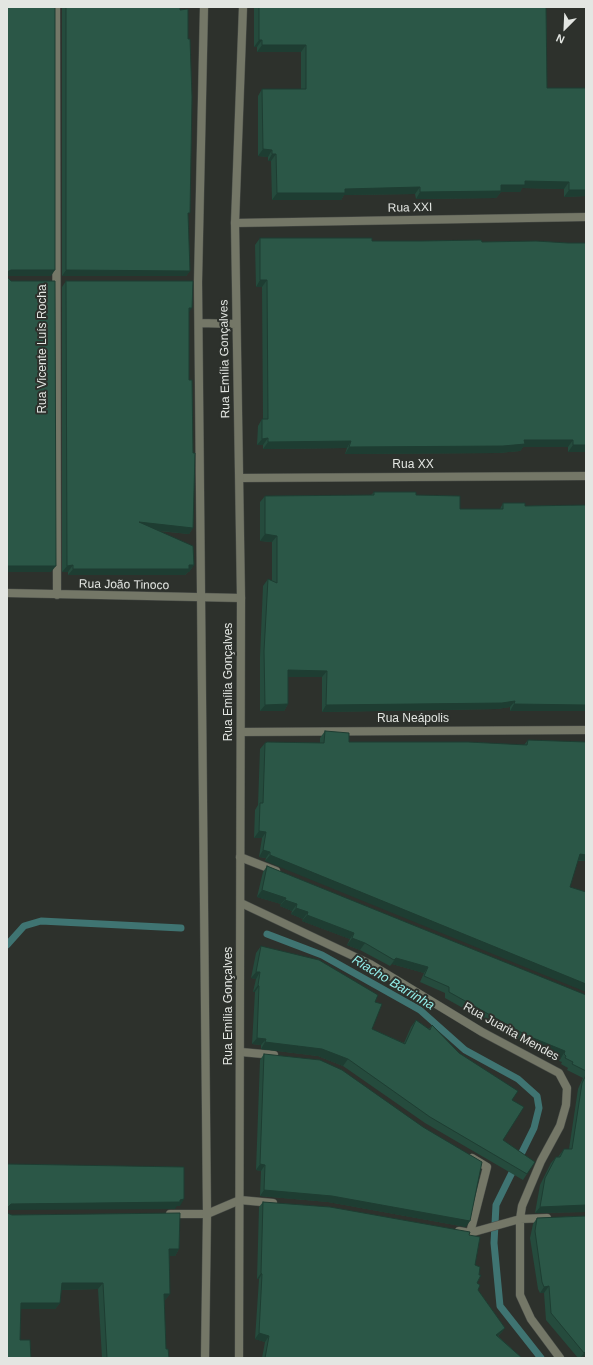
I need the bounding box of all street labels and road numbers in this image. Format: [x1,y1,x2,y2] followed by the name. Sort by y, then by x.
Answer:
[388,200,432,216] street label: Rua XXI
[36,284,50,414] street label: Rua Vicente Luís Rocha
[217,300,233,418] street label: Rua Emília Gonçalves
[392,458,434,472] street label: Rua XX
[79,577,169,593] street label: Rua João Tinoco
[222,623,236,741] street label: Rua Emília Gonçalves
[377,712,449,726] street label: Rua Neápolis
[222,947,236,1065] street label: Rua Emília Gonçalves
[461,1000,561,1064] street label: Rua Juarita Mendes

